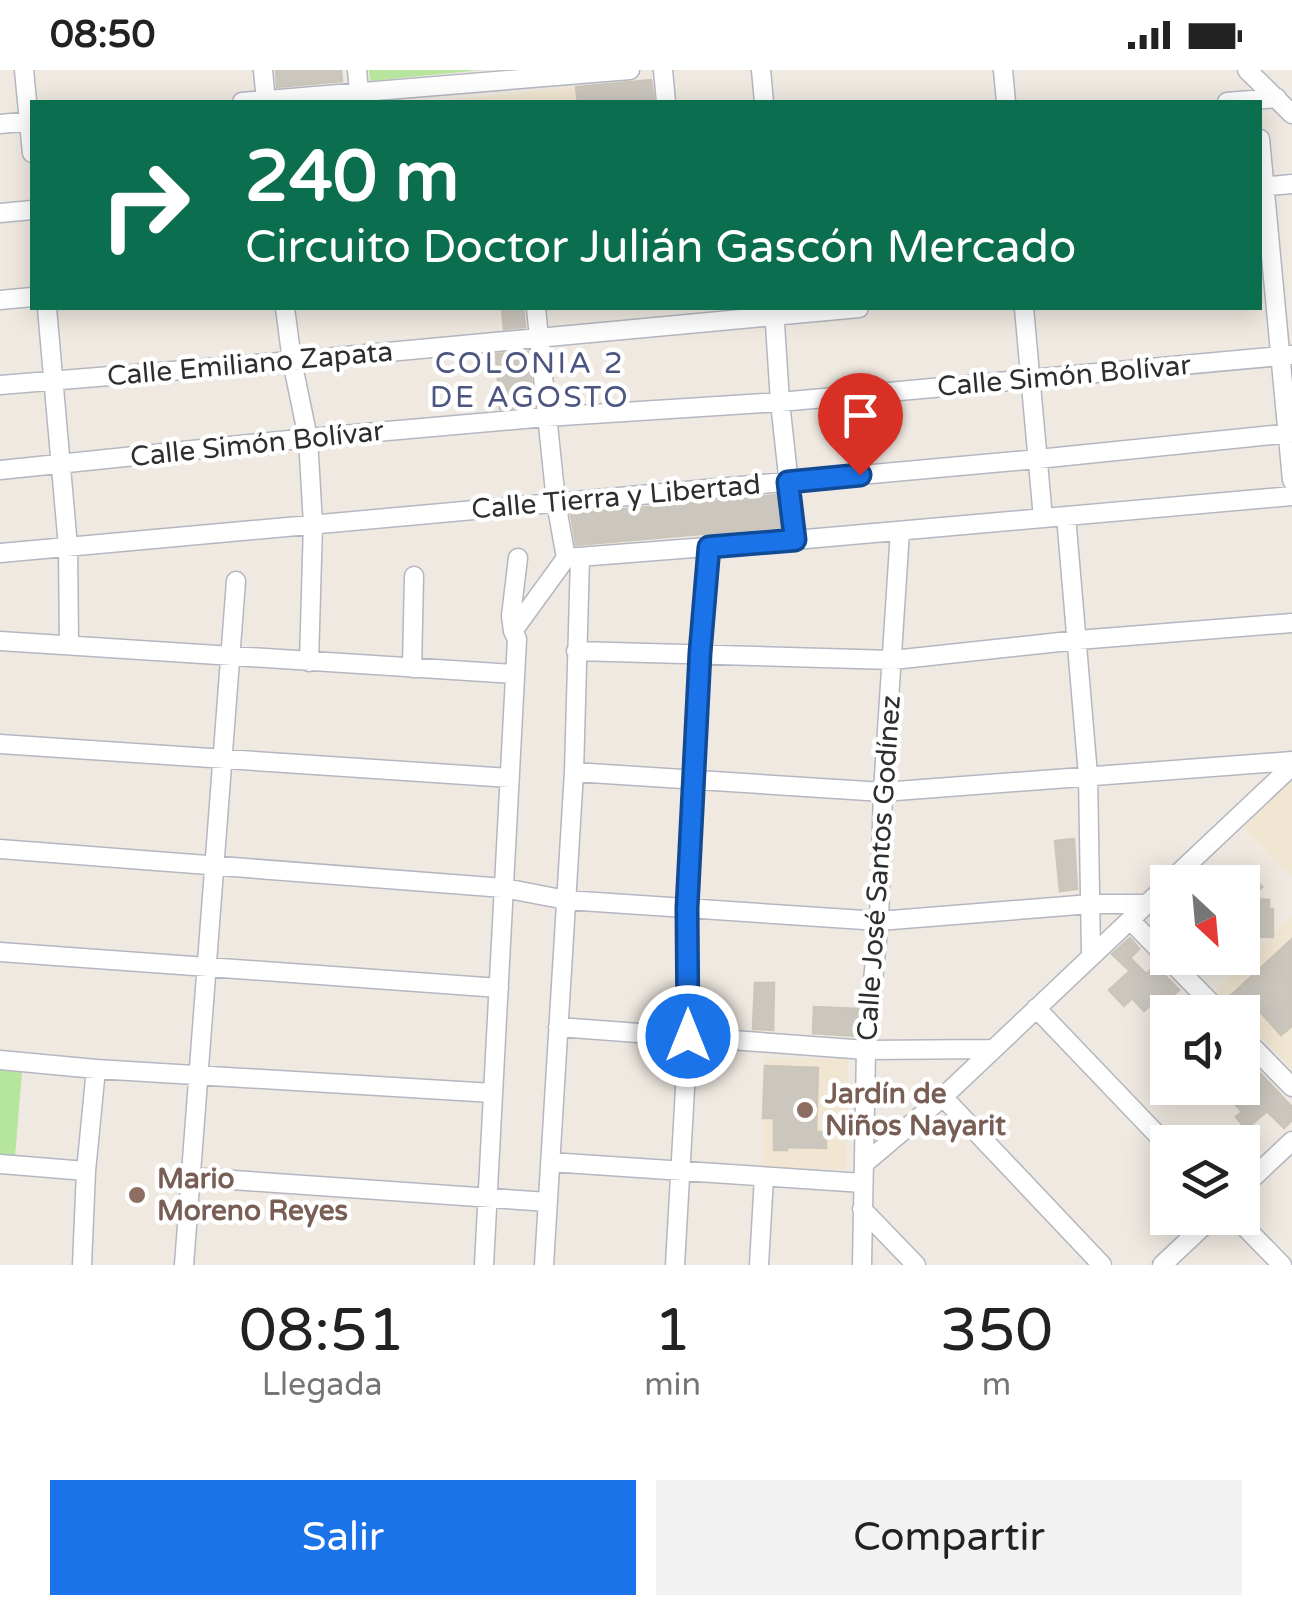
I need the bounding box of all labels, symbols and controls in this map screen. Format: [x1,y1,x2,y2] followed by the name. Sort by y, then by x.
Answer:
[50,12,155,58] text: 08:50
[245,136,459,220] text: 240 m
[80,140,210,270] icon: right
[245,221,1076,275] text: Circuito Doctor Julián Gascón Mercado
[106,335,394,393] street label: Calle Emiliano Zapata
[430,345,630,416] district label: COLONIA 2 DE AGOSTO
[936,348,1193,404] street label: Calle Simón Bolívar
[818,373,903,476] pin
[833,388,888,443] icon: arrive
[129,414,386,474] street label: Calle Simón Bolívar
[470,467,762,527] street label: Calle Tierra y Libertad
[850,694,908,1042] street label: Calle José Santos Godínez
[1150,865,1260,975] north arrow
[1150,865,1260,1235] map controls
[636,984,740,1088] position arrow
[1150,995,1260,1105] button: sound
[824,1077,1006,1143] place label: Jardín de Niños Nayarit
[794,1099,816,1121] marker: Jardín de Niños Nayarit
[1150,1125,1260,1235] button: layers
[157,1162,348,1228] place label: Mario Moreno Reyes
[126,1184,148,1206] marker: Mario Moreno Reyes
[239,1295,405,1367] text: 08:51
[654,1295,691,1367] text: 1
[940,1295,1053,1367] text: 350
[262,1366,383,1404] text: Llegada
[644,1366,701,1404] text: min
[982,1366,1011,1404] text: m
[50,1480,636,1595] button: Salir
[656,1480,1242,1595] button: Compartir

